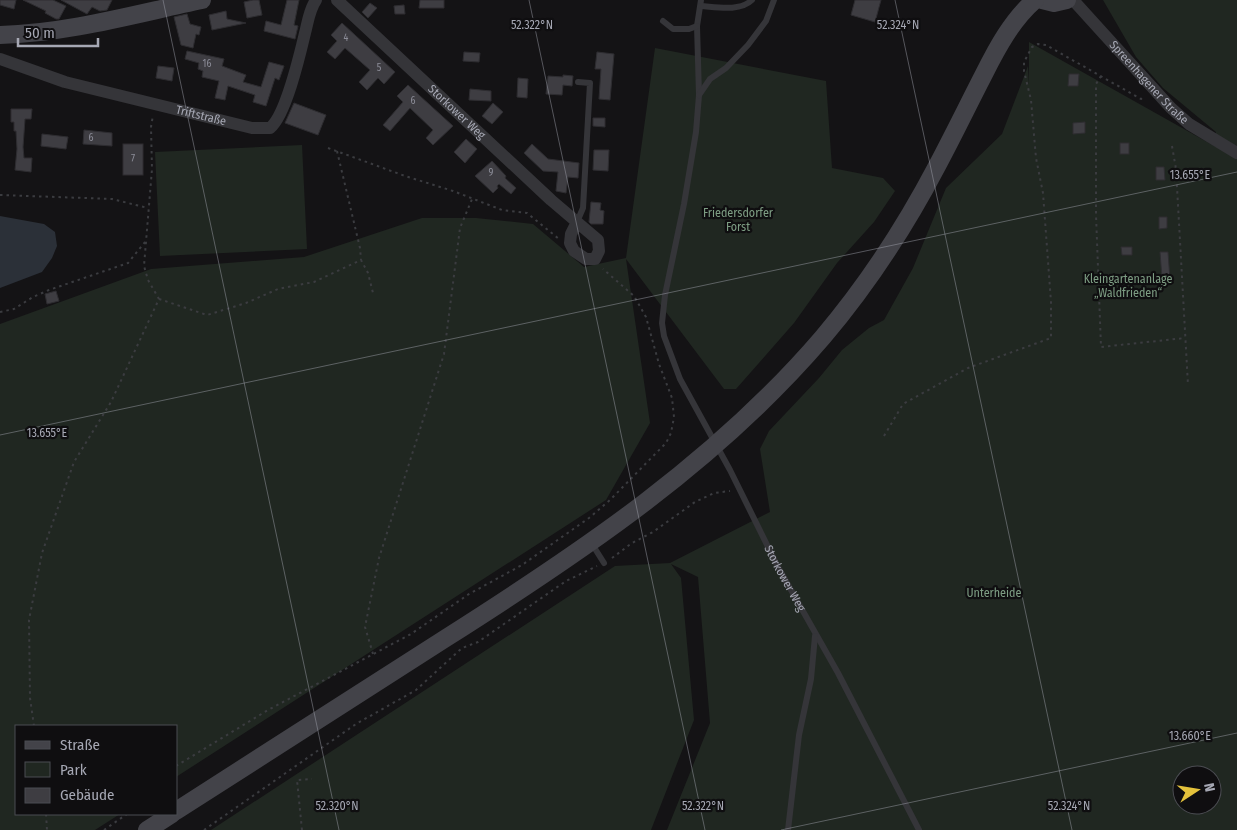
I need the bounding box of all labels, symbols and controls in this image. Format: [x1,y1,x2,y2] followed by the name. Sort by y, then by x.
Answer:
[18,15,98,47] scale bar
[511,18,553,32] text: 52.322°N
[877,18,919,32] text: 52.324°N
[25,24,55,42] text: 50 m
[344,32,349,44] house number: 4
[1106,38,1191,127] street label: Spreenhagener Straße
[203,58,211,70] house number: 16
[377,62,382,74] house number: 5
[425,82,489,142] street label: Storkower Weg
[411,95,416,107] house number: 6
[174,103,228,128] street label: Triftstraße
[89,132,94,144] house number: 6
[131,153,135,165] house number: 7
[489,167,494,179] house number: 9
[1170,168,1211,182] text: 13.655°E
[703,206,774,234] park label: Friedersdorfer Forst
[1084,272,1172,300] park label: Kleingartenanlage „Waldfrieden“
[27,426,68,440] text: 13.655°E
[761,543,809,614] street label: Storkower Weg
[967,586,1022,600] park label: Unterheide
[15,725,178,815] legend
[1169,729,1211,743] text: 13.660°E
[60,736,100,754] text: Straße
[60,761,87,779] text: Park
[1172,765,1222,815] north arrow
[1200,782,1218,793] text: N
[60,786,115,804] text: Gebäude
[315,799,359,813] text: 52.320°N
[682,799,724,813] text: 52.322°N
[1048,799,1090,813] text: 52.324°N

